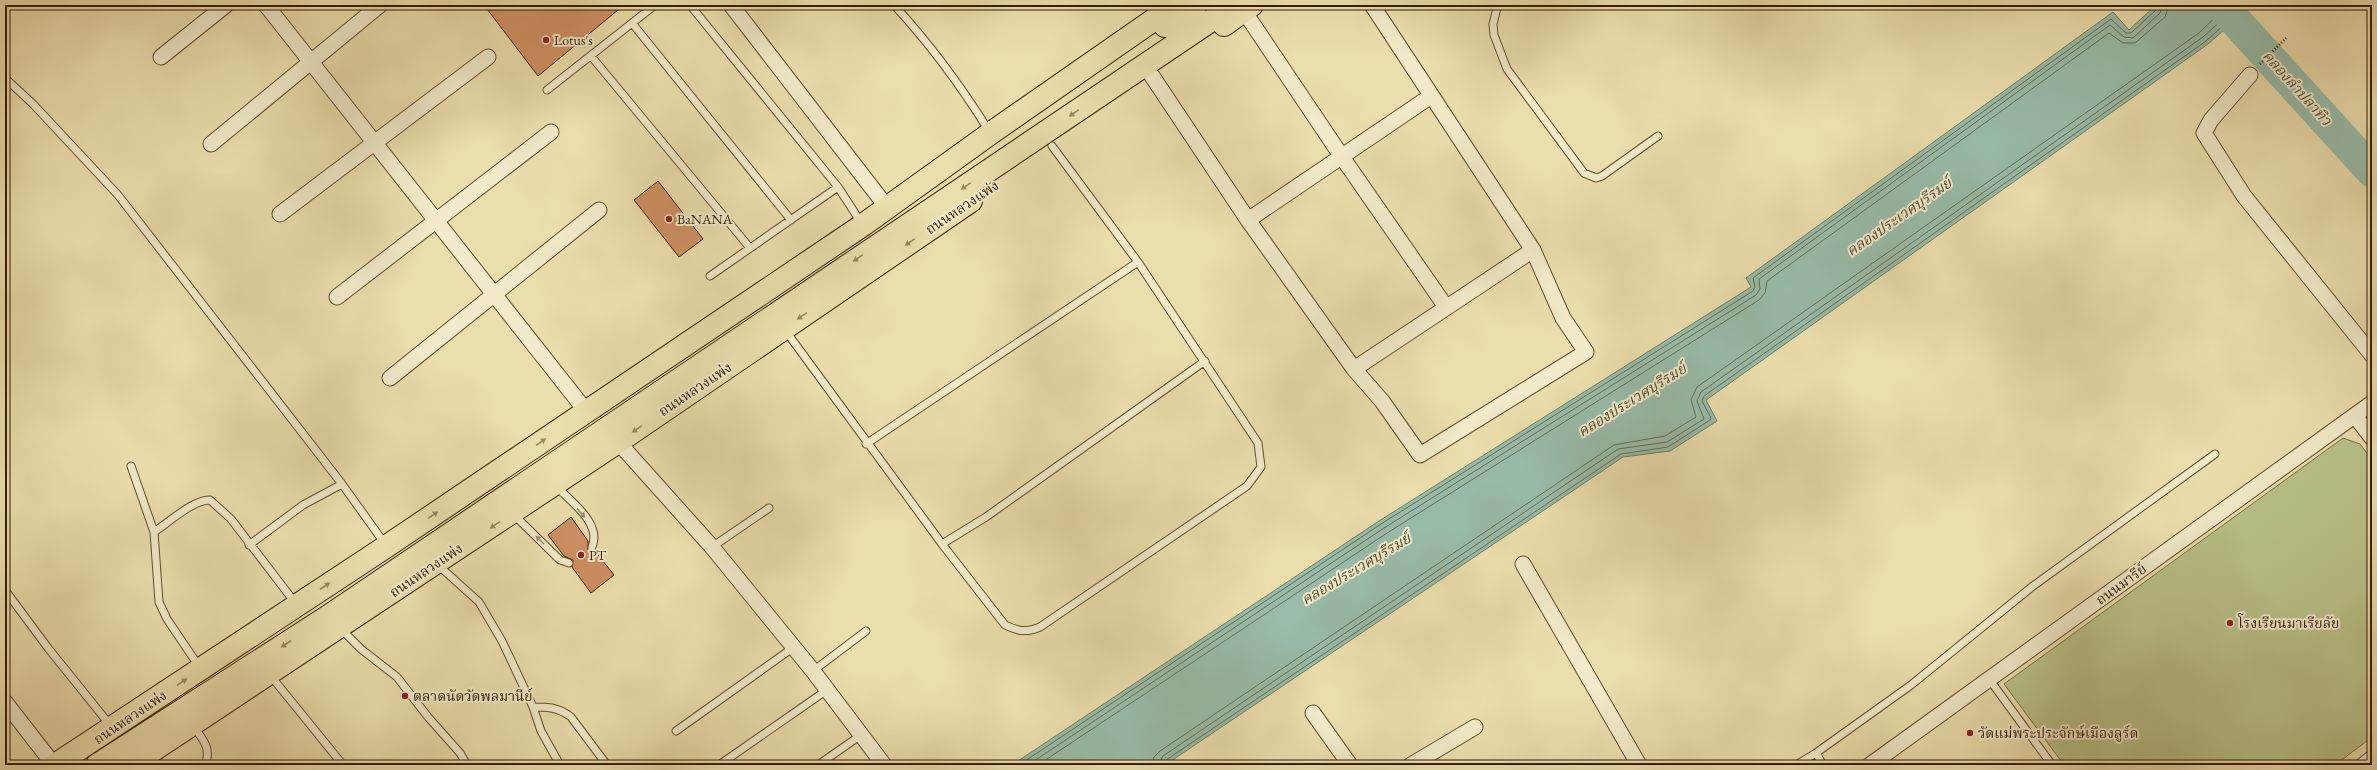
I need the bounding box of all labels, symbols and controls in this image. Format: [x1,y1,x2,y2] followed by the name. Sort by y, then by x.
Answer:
[554,31,593,49] place label: Lotus's
[541,35,551,45] marker: Lotus's
[2259,46,2337,130] water label: คลองลำปลาทิว
[1068,109,1079,117] one-way arrow
[1842,171,1958,261] water label: คลองประเวศบุรีรมย์
[922,176,1002,238] street label: ถนนหลวงแพ่ง
[961,182,971,190] one-way arrow
[677,210,733,228] place label: BaNANA
[664,214,674,224] marker: BaNANA
[904,239,915,246] one-way arrow
[852,255,864,262] one-way arrow
[797,312,807,320] one-way arrow
[1574,357,1693,441] water label: คลองประเวศบุรีรมย์
[655,358,735,420] street label: ถนนหลวงแพ่ง
[632,425,642,433] one-way arrow
[535,438,546,446] one-way arrow
[576,508,586,518] one-way arrow
[427,511,439,518] one-way arrow
[489,521,500,529] one-way arrow
[1297,527,1417,610] water label: คลองประเวศบุรีรมย์
[535,535,544,545] one-way arrow
[386,539,466,601] street label: ถนนหลวงแพ่ง
[589,546,607,564] place label: PT
[576,550,586,560] marker: PT
[2092,560,2150,608] street label: ถนนมารีย์
[319,583,330,590] one-way arrow
[2237,613,2339,632] place label: โรงเรียนมาเรียลัย
[2225,618,2235,628] marker: โรงเรียนมาเรียลัย
[280,640,292,647] one-way arrow
[176,678,187,686] one-way arrow
[90,686,170,748] street label: ถนนหลวงแพ่ง
[413,687,533,705] place label: ตลาดนัดวัดพลมานีย์
[400,691,410,701] marker: ตลาดนัดวัดพลมานีย์
[1978,724,2138,742] place label: วัดแม่พระประจักษ์เมืองลูร์ด
[1965,728,1975,738] marker: วัดแม่พระประจักษ์เมืองลูร์ด

